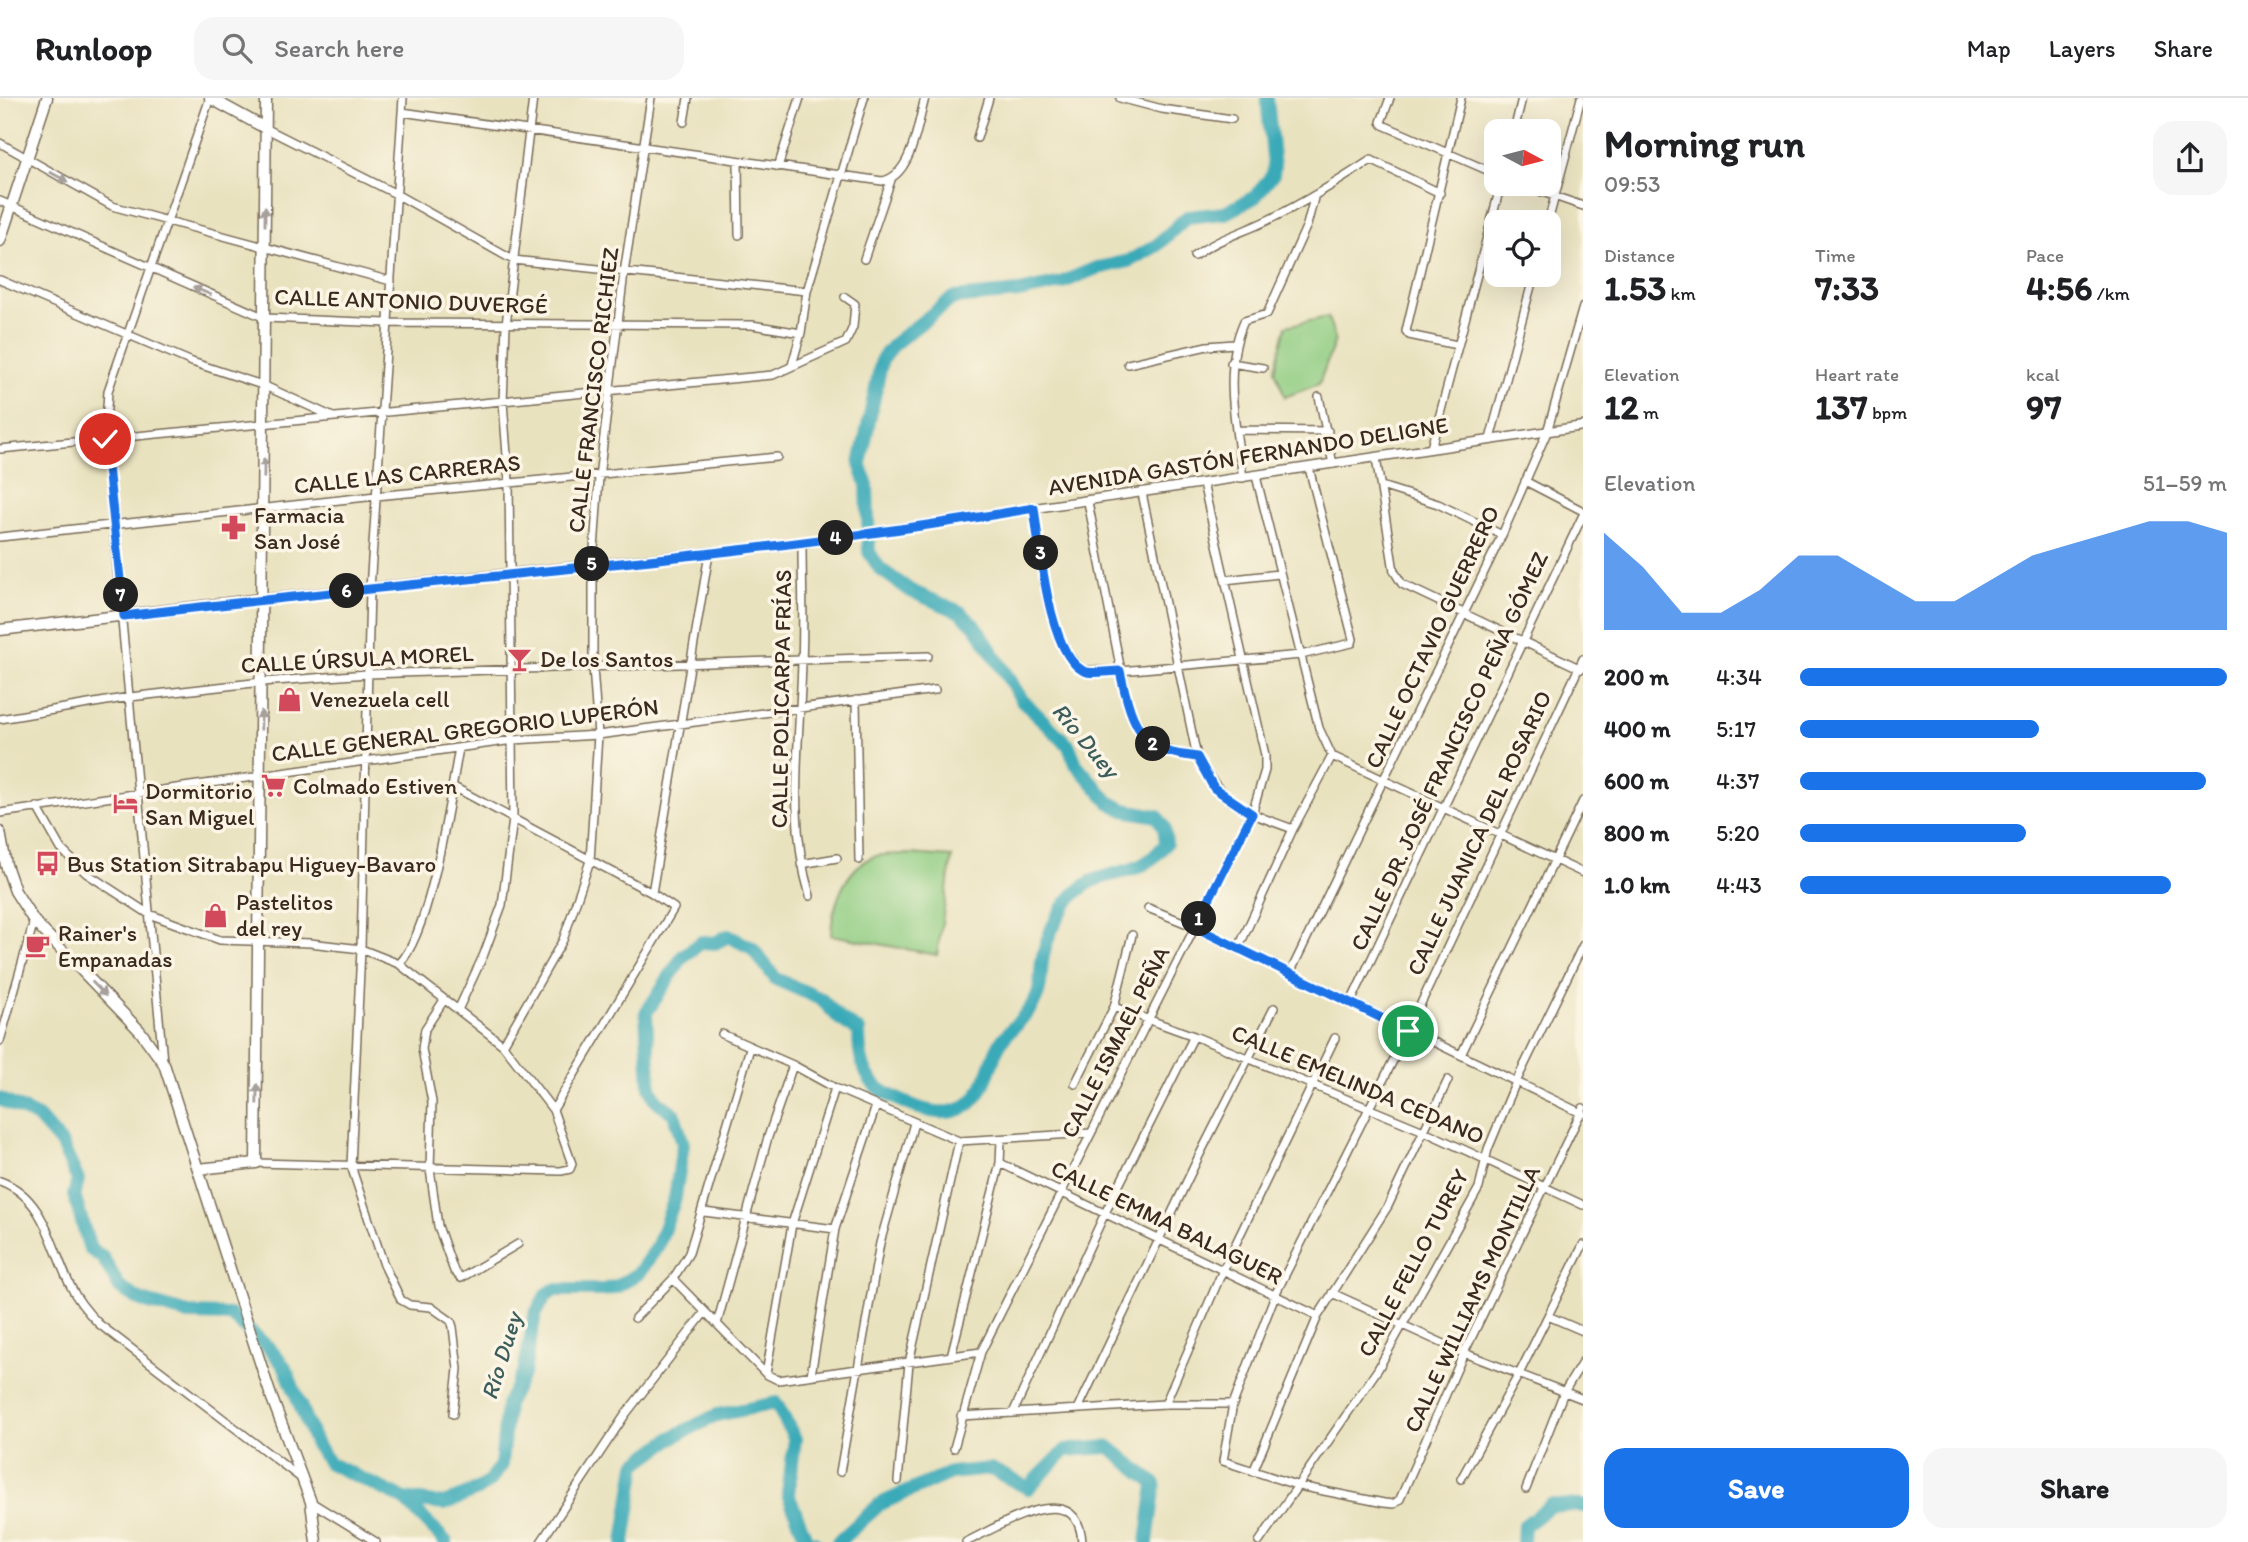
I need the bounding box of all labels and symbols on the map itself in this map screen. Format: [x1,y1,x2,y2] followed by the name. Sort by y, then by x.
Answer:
[1484,119,1561,196] north arrow
[49,171,68,183] one-way arrow
[259,205,271,227] one-way arrow
[562,246,624,534] street label: CALLE FRANCISCO RICHIEZ
[274,282,548,320] street label: CALLE ANTONIO DUVERGÉ
[192,285,213,296] one-way arrow
[75,409,135,469] pin
[1046,410,1450,501] street label: AVENIDA GASTÓN FERNANDO DELIGNE
[292,448,522,500] street label: CALLE LAS CARRERAS
[258,457,269,479] one-way arrow
[254,501,345,555] place label: Farmacia San José
[1359,501,1505,773] street label: CALLE OCTAVIO GUERRERO
[220,514,248,542] pharmacy icon: Farmacia San José
[818,520,854,556] pin: 4
[1024,536,1058,570] pin: 3
[574,546,610,582] pin: 5
[1344,547,1554,955] street label: CALLE DR. JOSÉ FRANCISCO PEÑA GÓMEZ
[765,569,797,829] street label: CALLE POLICARPA FRÍAS
[330,574,364,608] pin: 6
[104,578,138,612] pin: 7
[240,639,474,679] street label: CALLE ÚRSULA MOREL
[506,645,534,673] bar icon: De los Santos
[540,645,674,673] place label: De los Santos
[276,685,304,713] shop icon: Venezuela cell
[310,685,450,713] place label: Venezuela cell
[1401,686,1557,980] street label: CALLE JUANICA DEL ROSARIO
[270,692,660,768] street label: CALLE GENERAL GREGORIO LUPERÓN
[1046,696,1128,786] water label: Río Duey
[255,709,266,731] one-way arrow
[1136,726,1170,762] pin: 2
[259,772,287,800] supermarket icon: Colmado Estiven
[293,772,457,800] place label: Colmado Estiven
[145,777,255,831] place label: Dormitorio San Miguel
[111,790,139,818] hotel icon: Dormitorio San Miguel
[33,850,61,878] bus stop icon: Bus Station Sitrabapu Higuey-Bavaro
[67,850,436,878] place label: Bus Station Sitrabapu Higuey-Bavaro
[236,888,333,942] place label: Pastelitos del rey
[202,901,230,929] shop icon: Pastelitos del rey
[1182,902,1216,936] pin: 1
[58,919,173,973] place label: Rainer's Empanadas
[24,932,52,960] cafe icon: Rainer's Empanadas
[1055,941,1176,1143] street label: CALLE ISMAEL PEÑA
[91,980,107,997] one-way arrow
[1378,1001,1438,1061] pin
[1227,1018,1489,1150] street label: CALLE EMELINDA CEDANO
[251,1083,263,1105] one-way arrow
[1047,1154,1287,1290] street label: CALLE EMMA BALAGUER
[1398,1161,1546,1437] street label: CALLE WILLIAMS MONTILLA
[1352,1164,1474,1362] street label: CALLE FELLO TUREY
[474,1306,529,1403] water label: Río Duey

